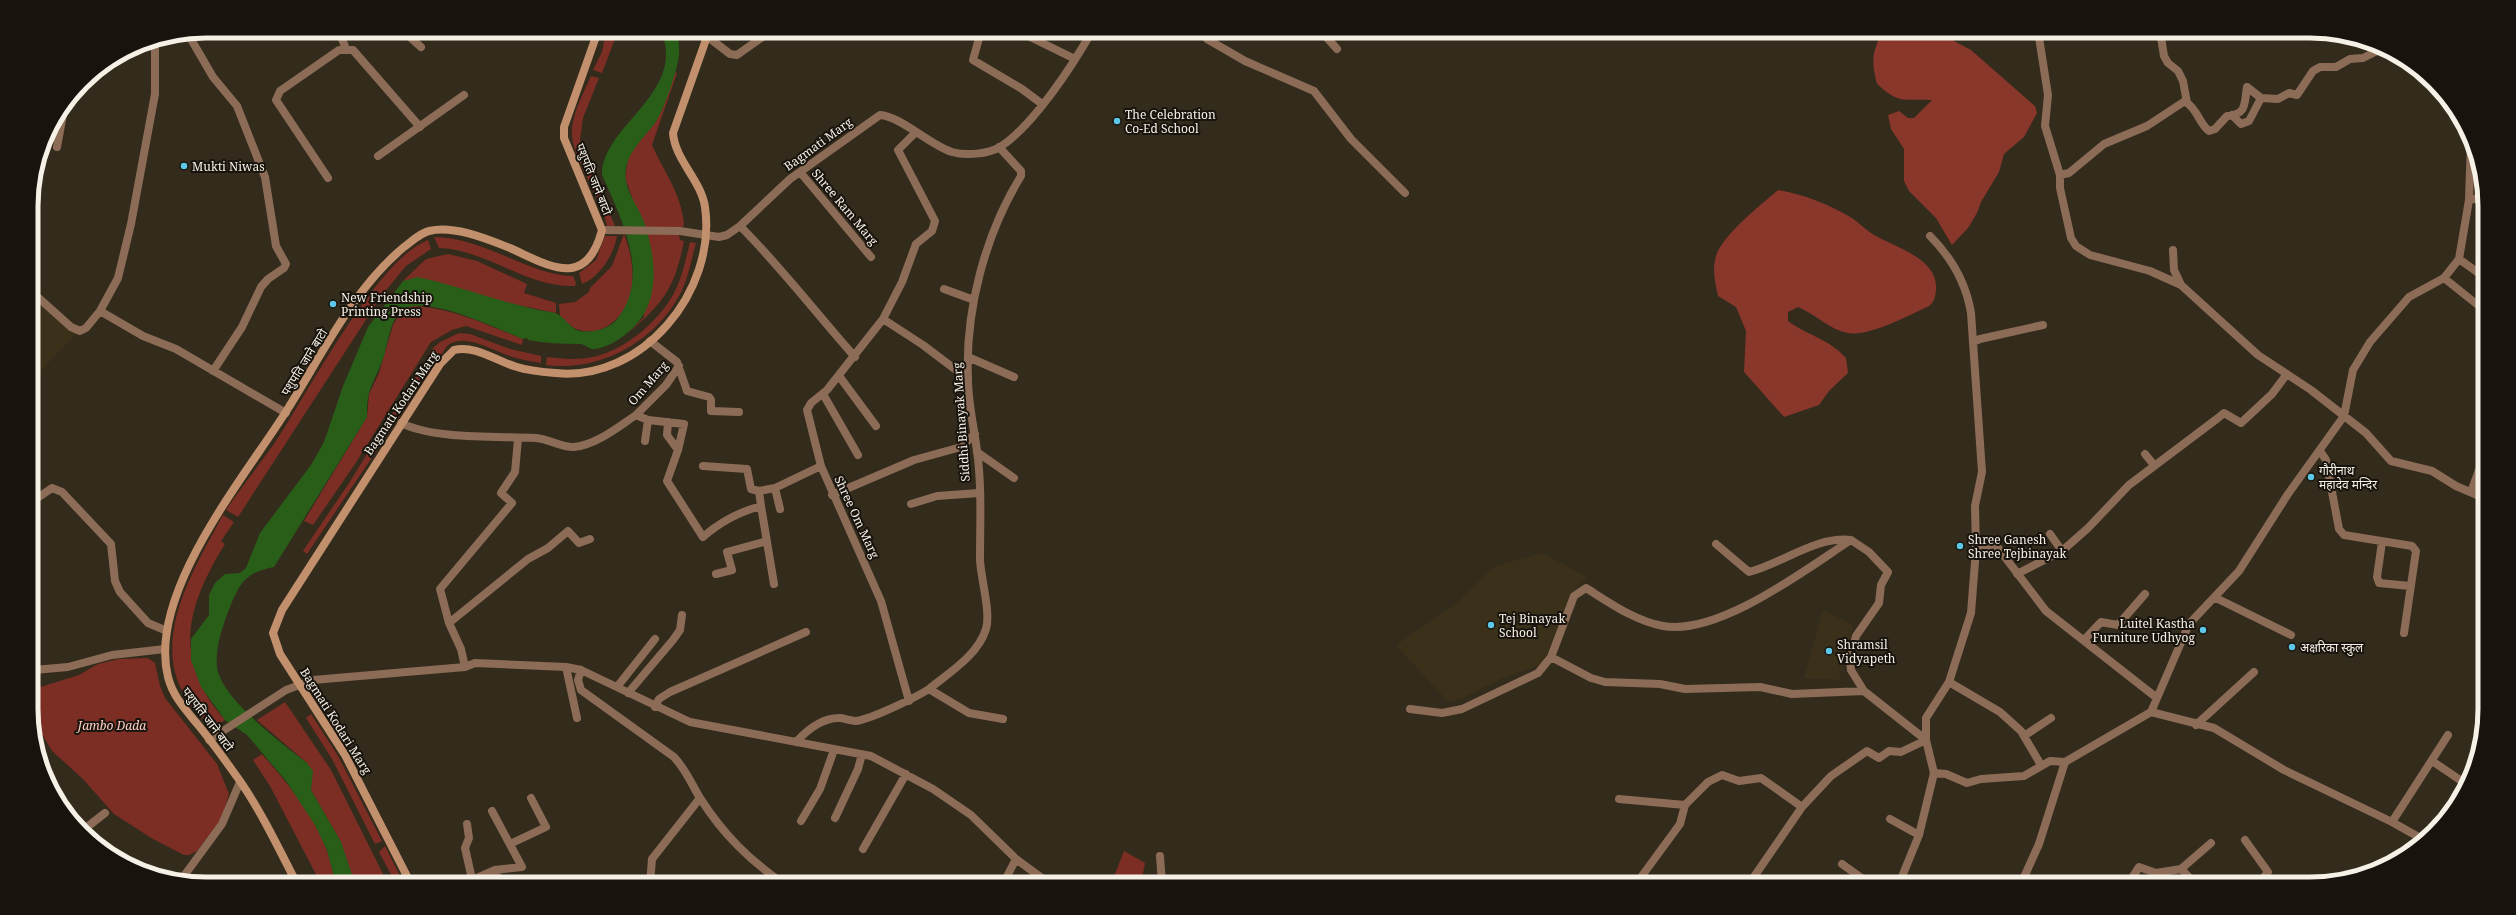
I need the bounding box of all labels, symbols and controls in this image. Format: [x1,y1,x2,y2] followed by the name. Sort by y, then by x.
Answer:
[1125,106,1216,137] place label: The Celebration Co-Ed School
[780,113,856,175] street label: Bagmati Marg
[1112,116,1122,126] marker: The Celebration Co-Ed School
[572,141,616,218] street label: पशुपति जाने बाटो
[192,158,265,175] place label: Mukti Niwas
[179,161,189,171] marker: Mukti Niwas
[808,165,882,249] street label: Shree Ram Marg
[341,289,432,320] place label: New Friendship Printing Press
[328,299,338,309] marker: New Friendship Printing Press
[277,325,332,399] street label: पशुपति जाने बाटो
[360,347,443,458] street label: Bagmati Kodari Marg
[624,357,672,409] street label: Om Marg
[948,361,974,482] street label: Siddhi Binayak Marg
[2319,462,2378,493] place label: गौरीनाथ महादेव मन्दिर
[2306,472,2316,482] marker: गौरीनाथ महादेव मन्दिर
[830,473,884,562] street label: Shree Om Marg
[1968,531,2068,562] place label: Shree Ganesh Shree Tejbinayak
[1955,541,1965,551] marker: Shree Ganesh Shree Tejbinayak
[1499,610,1566,641] place label: Tej Binayak School
[2093,615,2196,646] place label: Luitel Kastha Furniture Udhyog
[1486,620,1496,630] marker: Tej Binayak School
[2198,625,2208,635] marker: Luitel Kastha Furniture Udhyog
[1837,636,1896,667] place label: Shramsil Vidyapeth
[2300,639,2364,656] place label: अक्षरिका स्कुल
[2287,642,2297,652] marker: अक्षरिका स्कुल
[1824,646,1834,656] marker: Shramsil Vidyapeth
[296,665,376,778] street label: Bagmati Kodari Marg
[178,684,238,755] street label: पशुपति जाने बाटो
[76,717,146,734] park label: Jambo Dada

